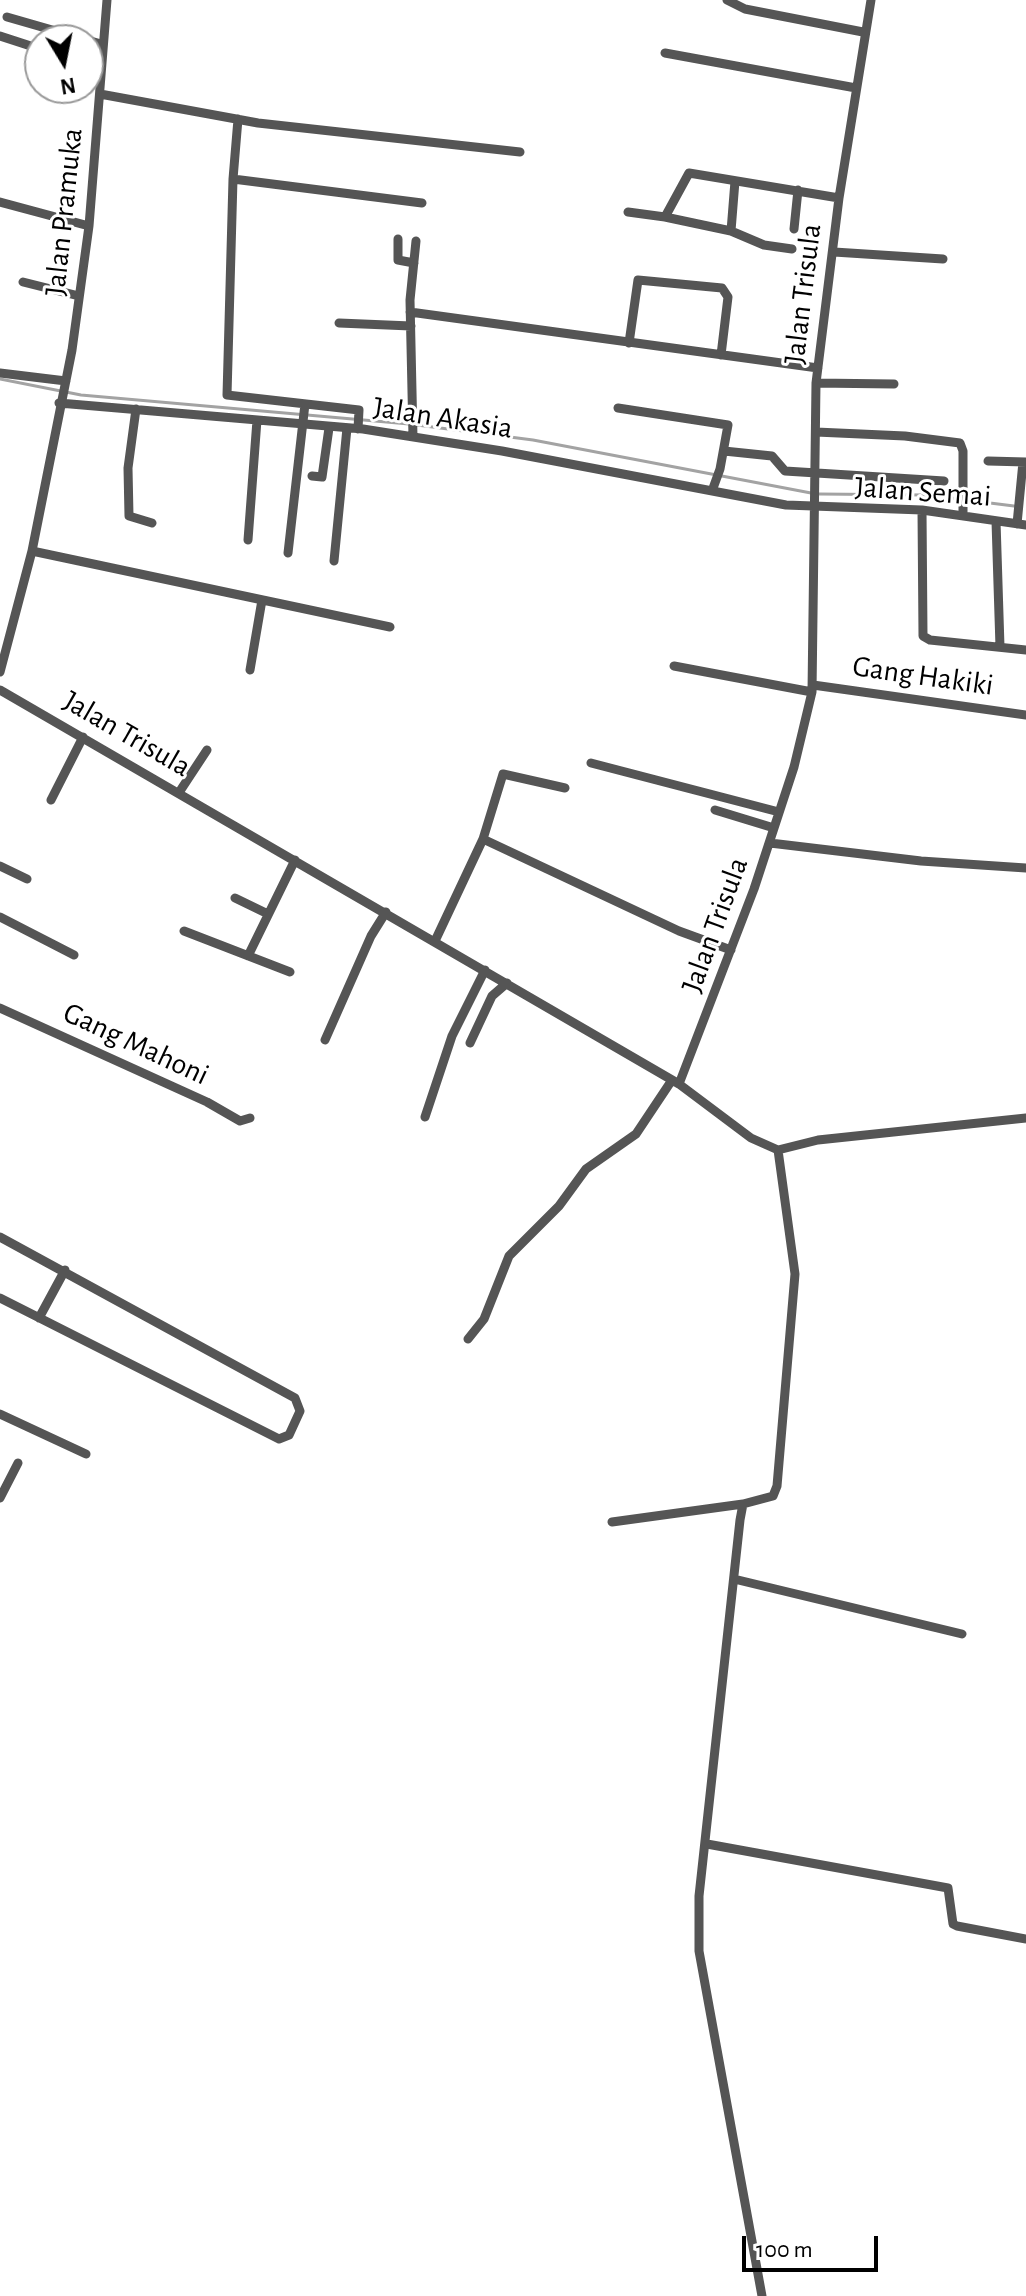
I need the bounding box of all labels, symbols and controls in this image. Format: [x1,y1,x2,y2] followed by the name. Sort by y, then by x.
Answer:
[24,24,104,104] north arrow
[58,74,77,98] text: N
[37,126,91,298] street label: Jalan Pramuka
[777,222,829,366] street label: Jalan Trisula
[371,389,515,447] street label: Jalan Akasia
[854,469,992,515] street label: Jalan Semai
[850,648,996,704] street label: Gang Hakiki
[57,683,197,785] street label: Jalan Trisula
[674,852,756,998] street label: Jalan Trisula
[58,995,214,1093] street label: Gang Mahoni
[746,2220,882,2270] scale bar
[756,2238,813,2262] text: 100 m

